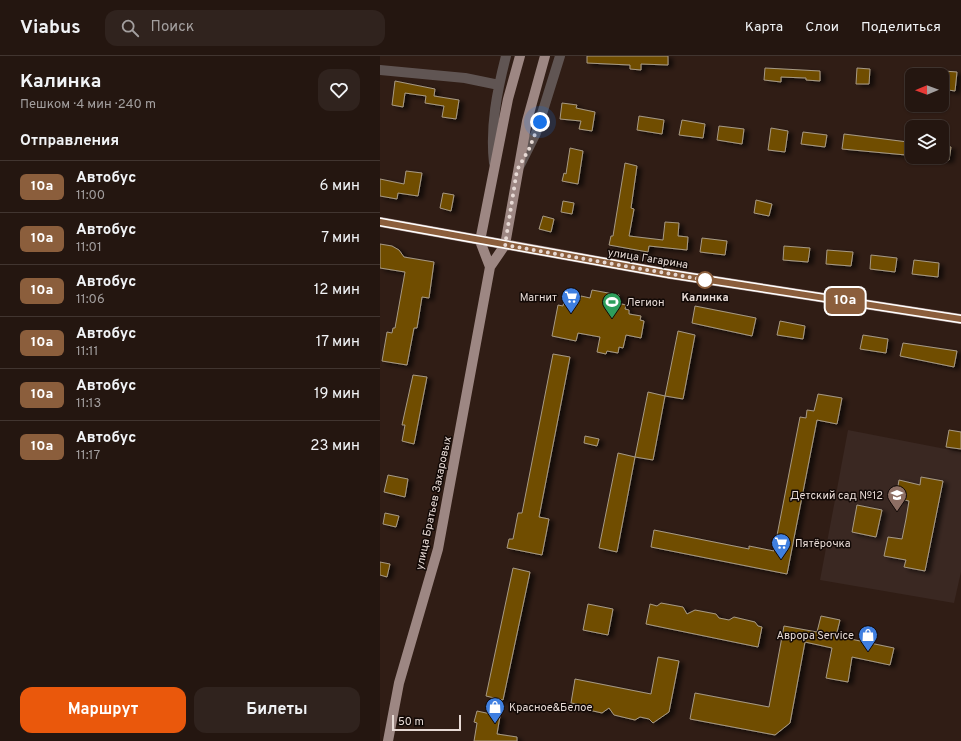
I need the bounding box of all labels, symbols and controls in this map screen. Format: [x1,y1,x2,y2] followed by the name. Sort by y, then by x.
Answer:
[105,10,385,46] search box
[20,16,81,40] text: Viabus
[119,17,141,39] icon: search
[151,18,194,37] text: Поиск
[745,19,783,36] text: Карта
[805,19,839,36] text: Слои
[861,19,941,36] text: Поделиться
[905,68,949,112] north arrow
[905,68,949,164] map controls
[318,69,360,111] button: heart
[20,70,101,94] text: Калинка
[20,97,156,113] text: Пешком · 4 мин · 240 m
[530,112,550,132] your location
[905,120,949,164] button: layers
[20,132,119,151] text: Отправления
[76,169,136,188] text: Автобус
[320,177,360,196] text: 6 мин
[31,178,53,195] text: 10а
[76,188,105,204] text: 11:00
[76,221,136,240] text: Автобус
[321,229,360,248] text: 7 мин
[31,230,53,247] text: 10а
[76,240,102,256] text: 11:01
[607,246,689,272] street label: улица Гагарина
[696,271,714,289] marker: Калинка
[76,273,136,292] text: Автобус
[314,281,360,300] text: 12 мин
[31,282,53,299] text: 10а
[560,286,582,314] supermarket icon: Магнит
[822,288,868,314] line badge: 10а
[520,291,557,305] place label: Магнит
[601,291,623,319] sports icon: Легион
[681,291,729,305] place label: Калинка
[76,292,105,308] text: 11:06
[834,292,856,309] text: 10а
[626,296,664,310] place label: Легион
[76,325,136,344] text: Автобус
[316,333,360,352] text: 17 мин
[31,334,53,351] text: 10а
[76,344,98,360] text: 11:11
[76,377,136,396] text: Автобус
[314,385,360,404] text: 19 мин
[31,386,53,403] text: 10а
[76,396,101,412] text: 11:13
[76,429,136,448] text: Автобус
[413,435,455,571] street label: улица Братьев Захаровых
[310,437,360,456] text: 23 мин
[31,438,53,455] text: 10а
[76,448,100,464] text: 11:17
[886,484,908,512] school or university icon: Детский сад №12
[790,489,883,503] place label: Детский сад №12
[770,532,792,560] supermarket icon: Пятёрочка
[795,537,851,551] place label: Пятёрочка
[857,624,879,652] shop icon: Аврора Service
[776,629,854,643] place label: Аврора Service
[20,687,186,733] button: Маршрут
[194,687,360,733] button: Билеты
[484,696,506,724] shop icon: Красное&Белое
[509,701,592,715] place label: Красное&Белое
[392,713,461,732] scale bar
[398,715,424,729] text: 50 m

